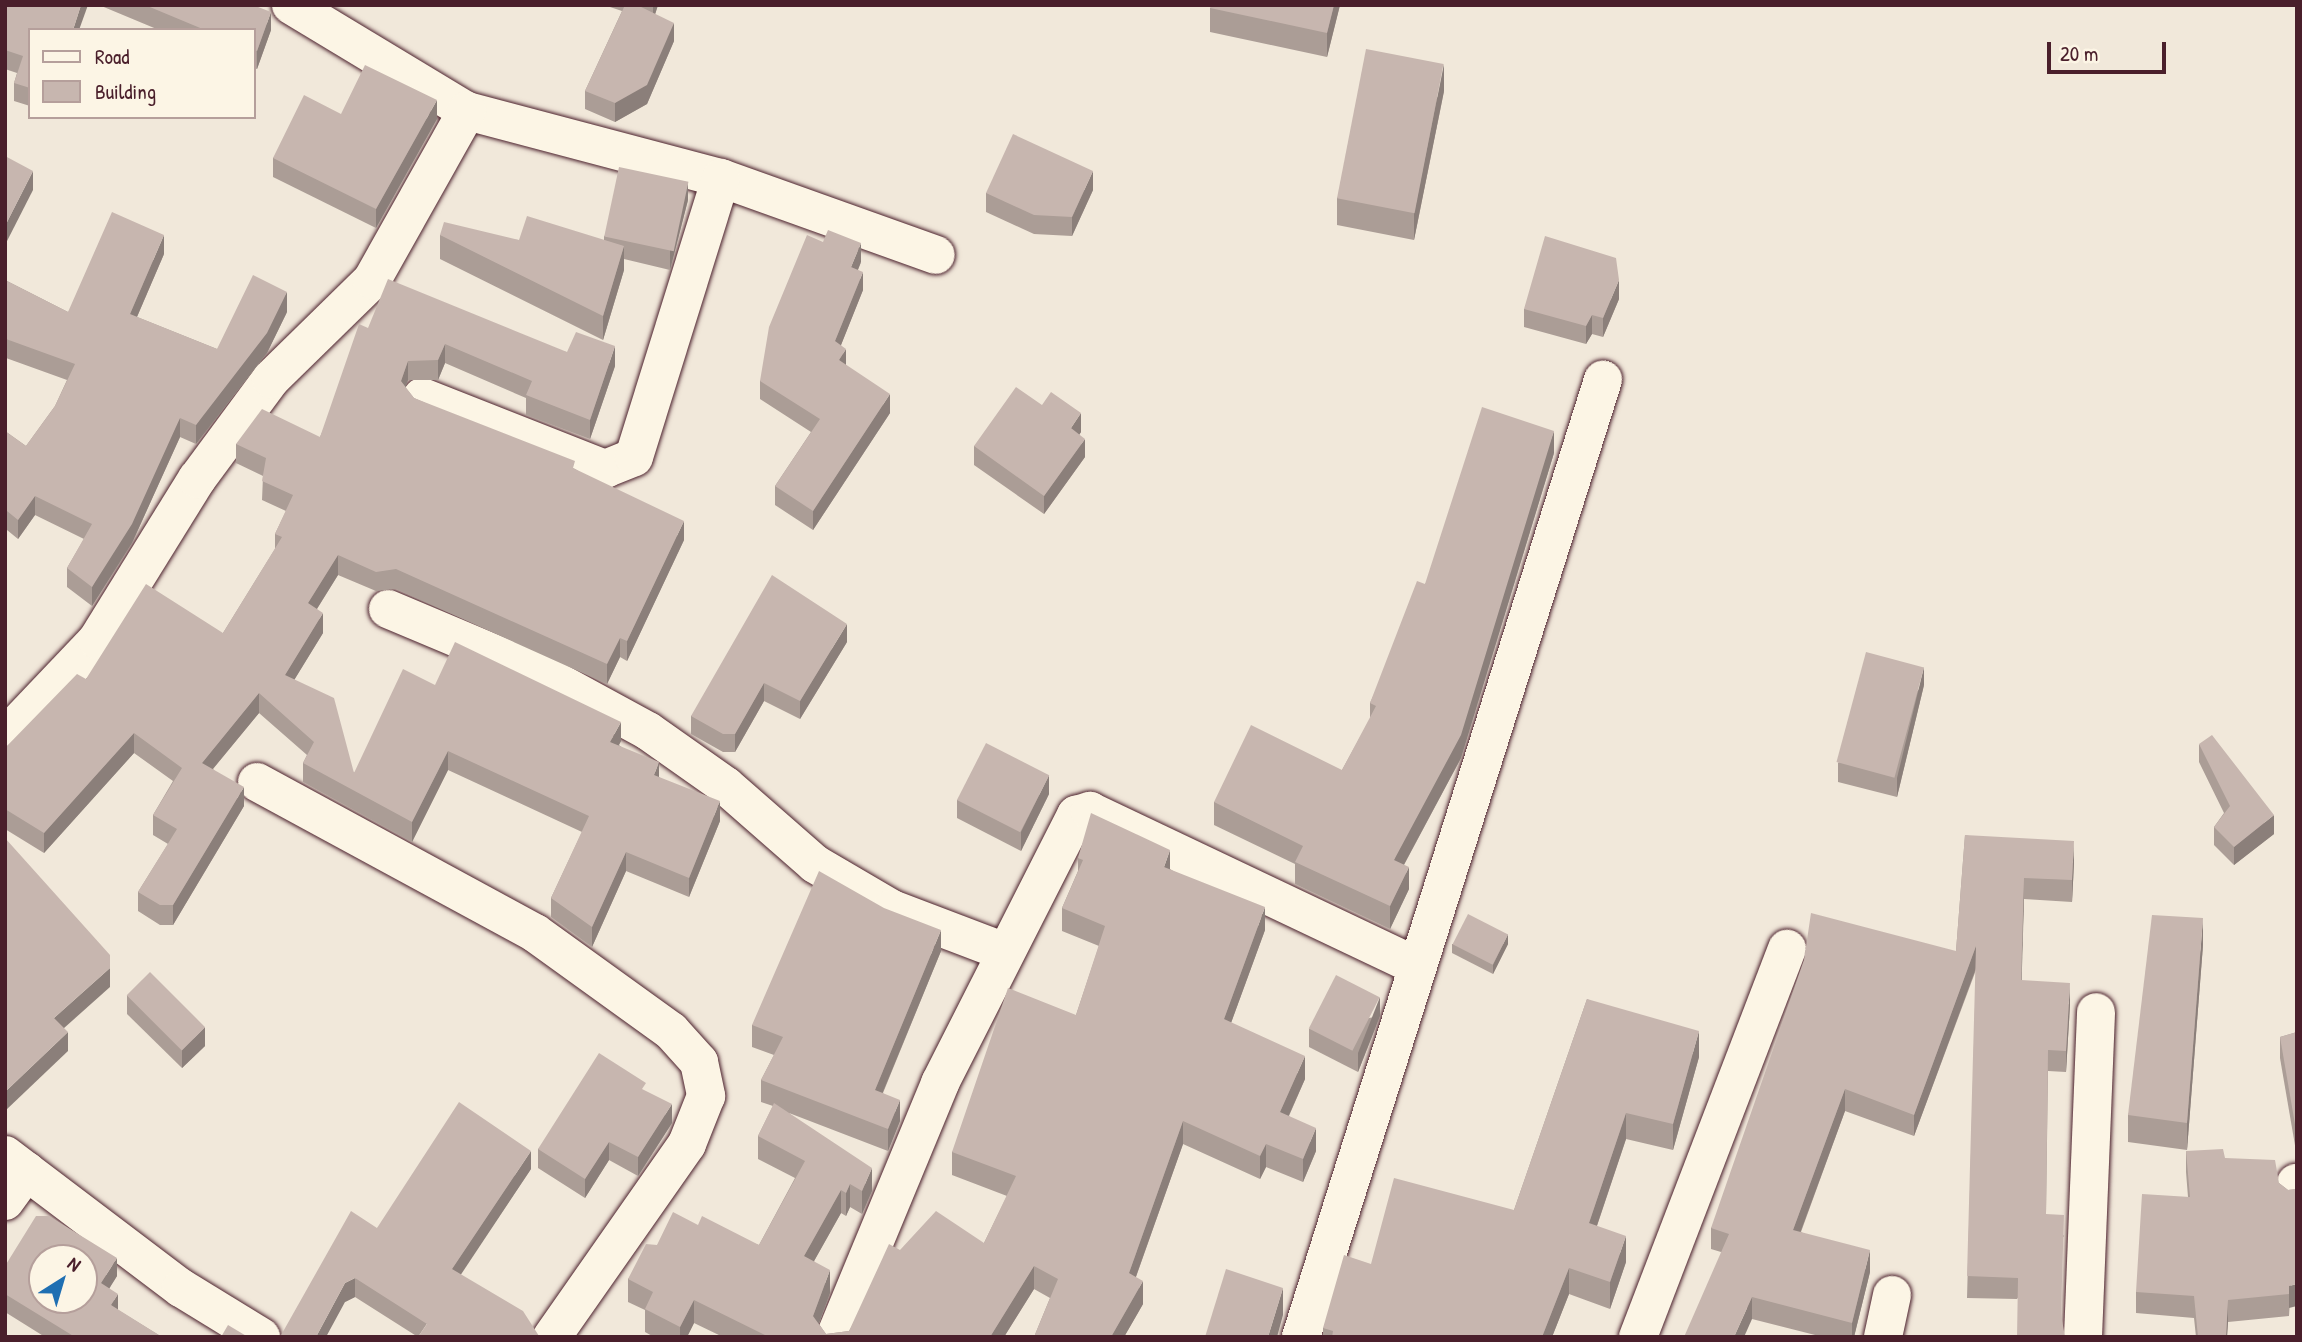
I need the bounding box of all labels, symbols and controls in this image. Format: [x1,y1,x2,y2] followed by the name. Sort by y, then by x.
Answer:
[28,28,256,119] legend
[2050,28,2169,72] scale bar
[2060,39,2098,68] text: 20 m
[95,42,129,71] text: Road
[95,77,156,106] text: Building
[28,1244,98,1314] north arrow
[63,1250,86,1277] text: N

